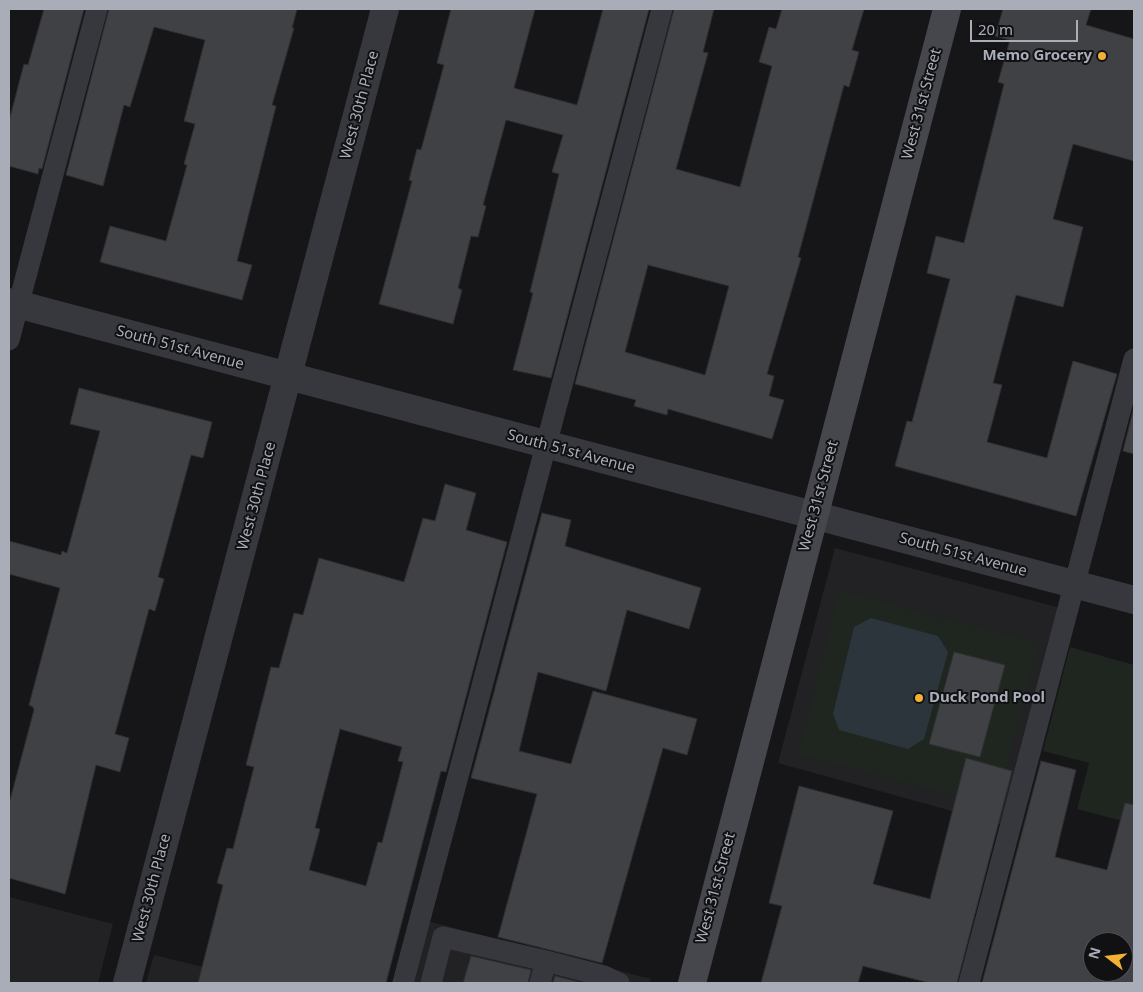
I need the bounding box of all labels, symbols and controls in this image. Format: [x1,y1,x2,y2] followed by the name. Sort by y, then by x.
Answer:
[973,10,1080,42] scale bar
[978,19,1013,39] text: 20 m
[899,47,945,161] street label: West 31st Street
[982,47,1092,65] place label: Memo Grocery
[337,49,383,161] street label: West 30th Place
[1096,50,1108,62] marker: Memo Grocery
[114,322,246,374] street label: South 51st Avenue
[505,426,637,478] street label: South 51st Avenue
[796,439,842,553] street label: West 31st Street
[234,440,280,552] street label: West 30th Place
[897,529,1029,581] street label: South 51st Avenue
[929,689,1045,707] place label: Duck Pond Pool
[913,692,925,704] marker: Duck Pond Pool
[693,831,739,945] street label: West 31st Street
[129,832,175,944] street label: West 30th Place
[1083,932,1133,982] north arrow
[1083,945,1105,961] text: N

